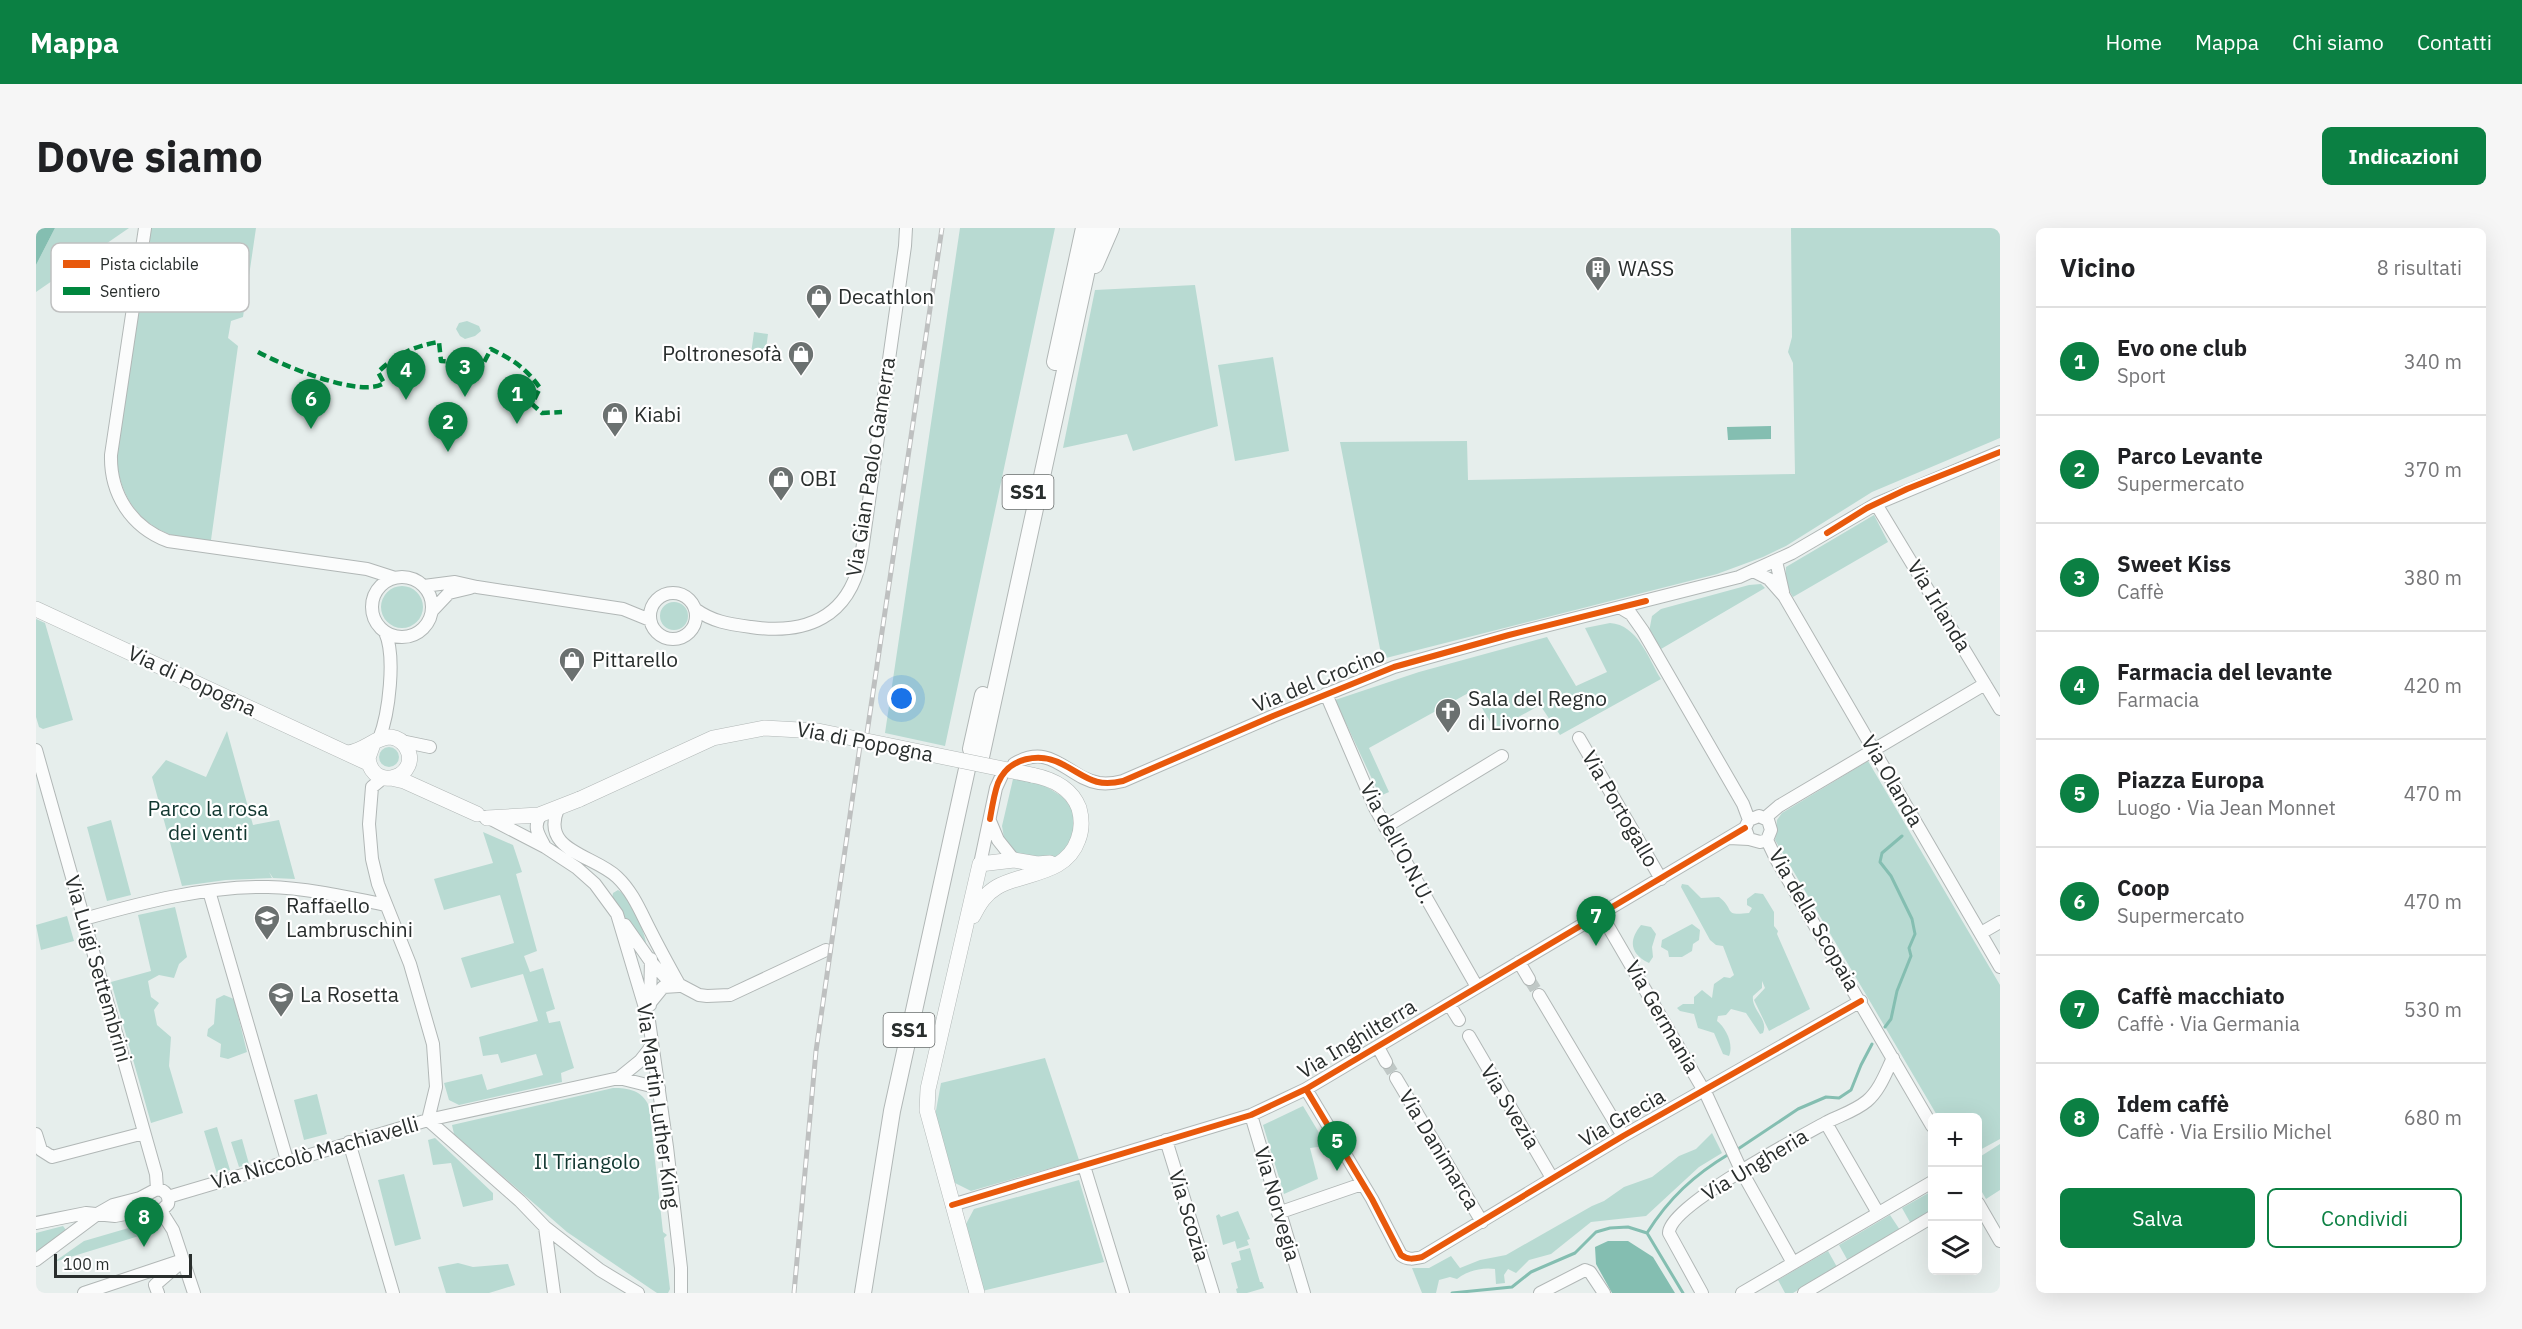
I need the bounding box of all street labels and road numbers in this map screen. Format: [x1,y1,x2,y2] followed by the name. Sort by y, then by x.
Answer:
[839,355,901,579] street label: Via Gian Paolo Gamerra
[1002,475,1054,509] road number: SS1
[1901,554,1978,657] street label: Via Irlanda
[124,638,261,722] street label: Via di Popogna
[1248,640,1389,718] street label: Via del Crocino
[794,714,936,768] street label: Via di Popogna
[1855,730,1930,831] street label: Via Olanda
[1576,745,1666,872] street label: Via Portogallo
[1354,777,1442,908] street label: Via dell'O.N.U.
[1763,843,1867,996] street label: Via della Scopaia
[59,872,139,1066] street label: Via Luigi Settembrini
[1619,955,1706,1078] street label: Via Germania
[1292,992,1421,1085] street label: Via Inghilterra
[631,1001,687,1210] street label: Via Martin Luther King
[884,1013,934,1047] road number: SS1
[1475,1059,1547,1154] street label: Via Svezia
[1573,1081,1670,1153] street label: Via Grecia
[1393,1084,1487,1215] street label: Via Danimarca
[208,1109,422,1195] street label: Via Niccolò Machiavelli
[1696,1121,1813,1207] street label: Via Ungheria
[1248,1143,1308,1264] street label: Via Norvegia
[1163,1166,1217,1265] street label: Via Scozia

